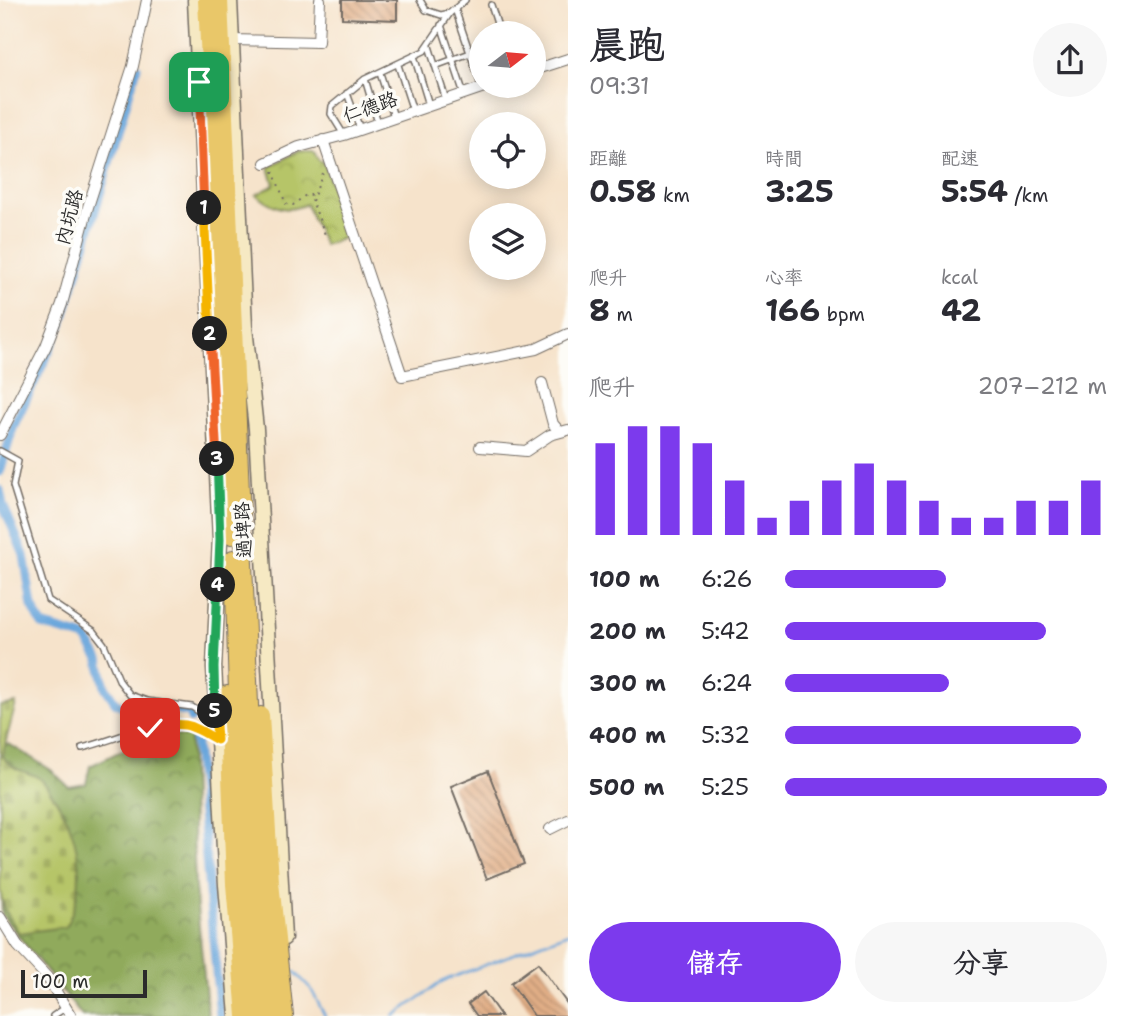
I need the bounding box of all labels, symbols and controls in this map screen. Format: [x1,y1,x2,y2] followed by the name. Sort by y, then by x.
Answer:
[589,19,665,70] text: 晨跑
[469,21,546,98] north arrow
[469,21,546,280] map controls
[1033,23,1107,97] button: share
[169,52,229,112] pin
[180,63,218,101] icon: arrive
[589,71,650,101] text: 09:31
[339,86,401,128] street label: 仁德路
[469,112,546,189] button: locate
[589,146,627,171] text: 距離
[765,146,803,171] text: 時間
[941,146,979,171] text: 配速
[589,171,656,212] text: 0.58
[765,171,834,212] text: 3:25
[941,171,1008,212] text: 5:54
[656,183,690,208] text: km
[1008,183,1048,208] text: /km
[50,186,88,248] street label: 內坑路
[186,190,222,226] pin: 1
[199,195,208,220] text: 1
[469,203,546,280] button: layers
[589,265,627,290] text: 爬升
[765,265,803,290] text: 心率
[941,265,978,290] text: kcal
[589,290,610,331] text: 8
[765,290,820,331] text: 166
[941,290,981,331] text: 42
[610,302,633,327] text: m
[820,302,865,327] text: bpm
[192,316,228,352] pin: 2
[203,321,216,346] text: 2
[977,371,1107,401] text: 207–212 m
[589,372,635,402] text: 爬升
[200,442,234,476] pin: 3
[210,446,223,471] text: 3
[229,501,257,559] street label: 過埤路
[589,564,660,594] text: 100 m
[701,564,753,594] text: 6:26
[200,568,235,602] pin: 4
[211,572,224,597] text: 4
[589,616,666,646] text: 200 m
[701,616,750,646] text: 5:42
[589,668,666,698] text: 300 m
[701,668,752,698] text: 6:24
[198,694,232,728] pin: 5
[120,698,180,758] pin
[209,698,220,723] text: 5
[131,709,169,747] icon: check
[589,720,666,750] text: 400 m
[701,720,750,750] text: 5:32
[589,772,664,802] text: 500 m
[701,772,749,802] text: 5:25
[589,922,841,1002] button: 儲存
[855,922,1107,1002] button: 分享
[21,967,147,999] scale bar
[32,969,89,994] text: 100 m

